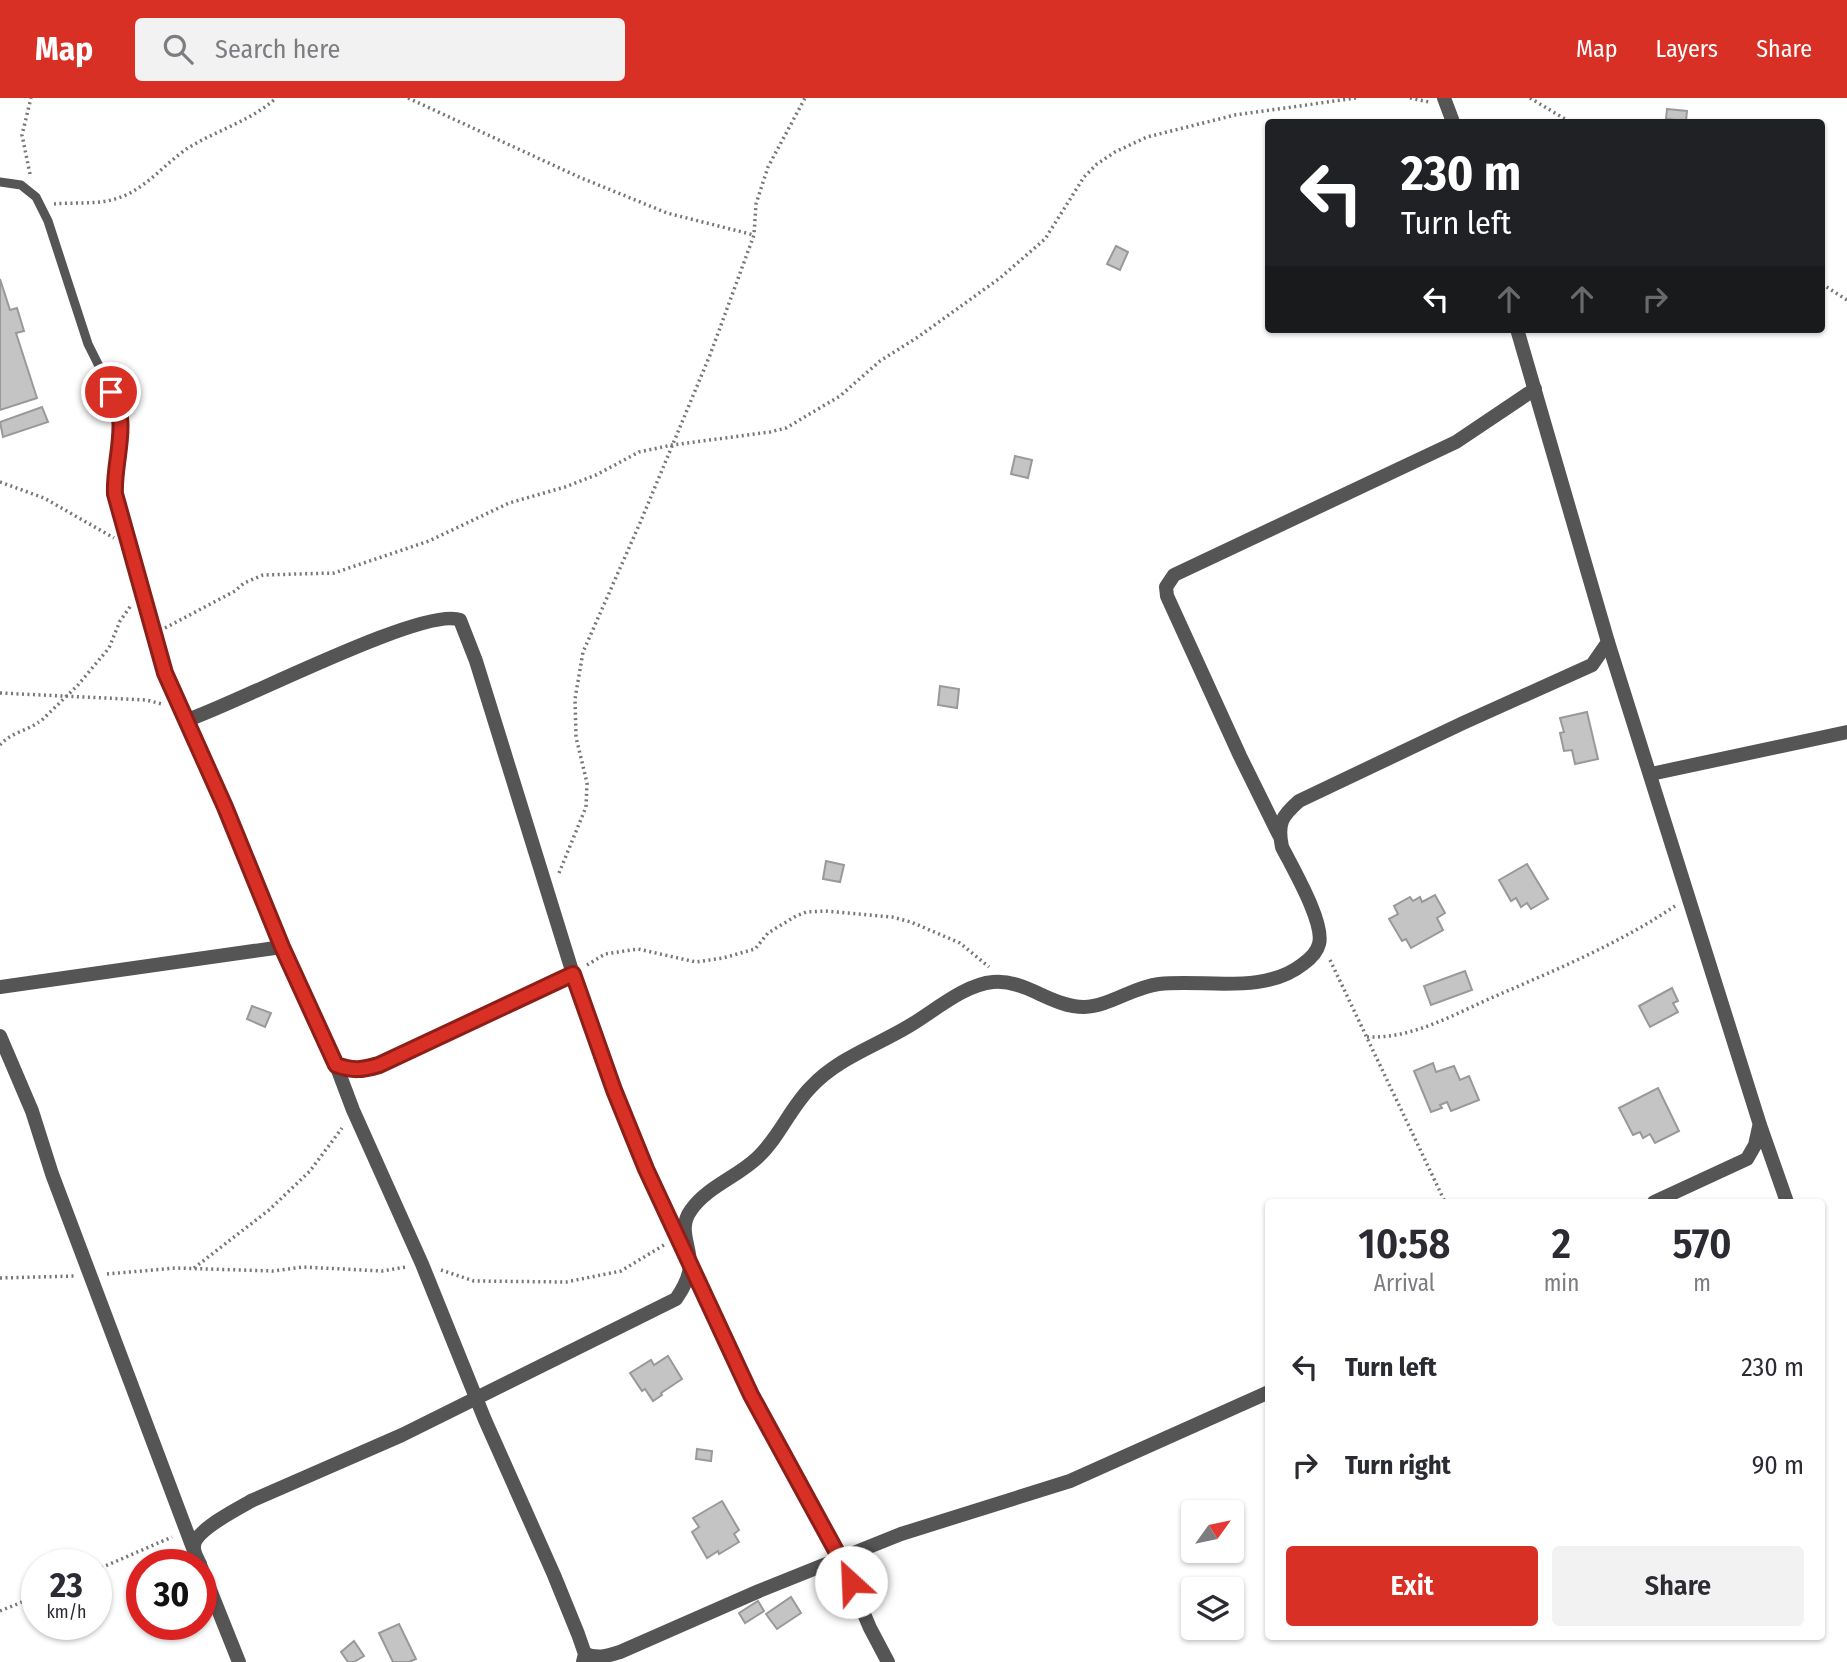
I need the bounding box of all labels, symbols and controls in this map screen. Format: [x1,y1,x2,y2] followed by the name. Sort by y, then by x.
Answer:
[135,18,625,81] search box
[35,29,93,69] text: Map
[159,30,197,68] icon: search
[215,34,340,65] text: Search here
[1576,35,1618,63] text: Map
[1656,35,1718,63] text: Layers
[1756,35,1812,63] text: Share
[1401,144,1521,203] text: 230 m
[1286,147,1377,238] icon: left
[1401,204,1511,242] text: Turn left
[1417,280,1455,318] icon: left
[1490,280,1528,318] icon: ahead
[1563,280,1601,318] icon: ahead
[1636,280,1674,318] icon: right
[81,362,141,422] pin
[92,373,130,411] icon: arrive
[1358,1219,1450,1269] text: 10:58
[1552,1219,1571,1269] text: 2
[1673,1219,1732,1269] text: 570
[1374,1269,1435,1297] text: Arrival
[1544,1269,1579,1297] text: min
[1693,1269,1711,1297] text: m
[1286,1348,1324,1386] icon: left
[1345,1352,1437,1383] text: Turn left
[1741,1352,1804,1383] text: 230 m
[1286,1446,1324,1484] icon: right
[1345,1450,1451,1481] text: Turn right
[1752,1450,1804,1481] text: 90 m
[1181,1500,1244,1563] north arrow
[1181,1500,1244,1640] map controls
[814,1545,888,1619] position arrow
[1286,1546,1538,1626] button: Exit
[1552,1546,1804,1626] button: Share
[126,1549,217,1640] speed limit sign: 30
[50,1564,83,1606] text: 23
[1181,1577,1244,1640] button: layers
[46,1601,87,1623] text: km/h

